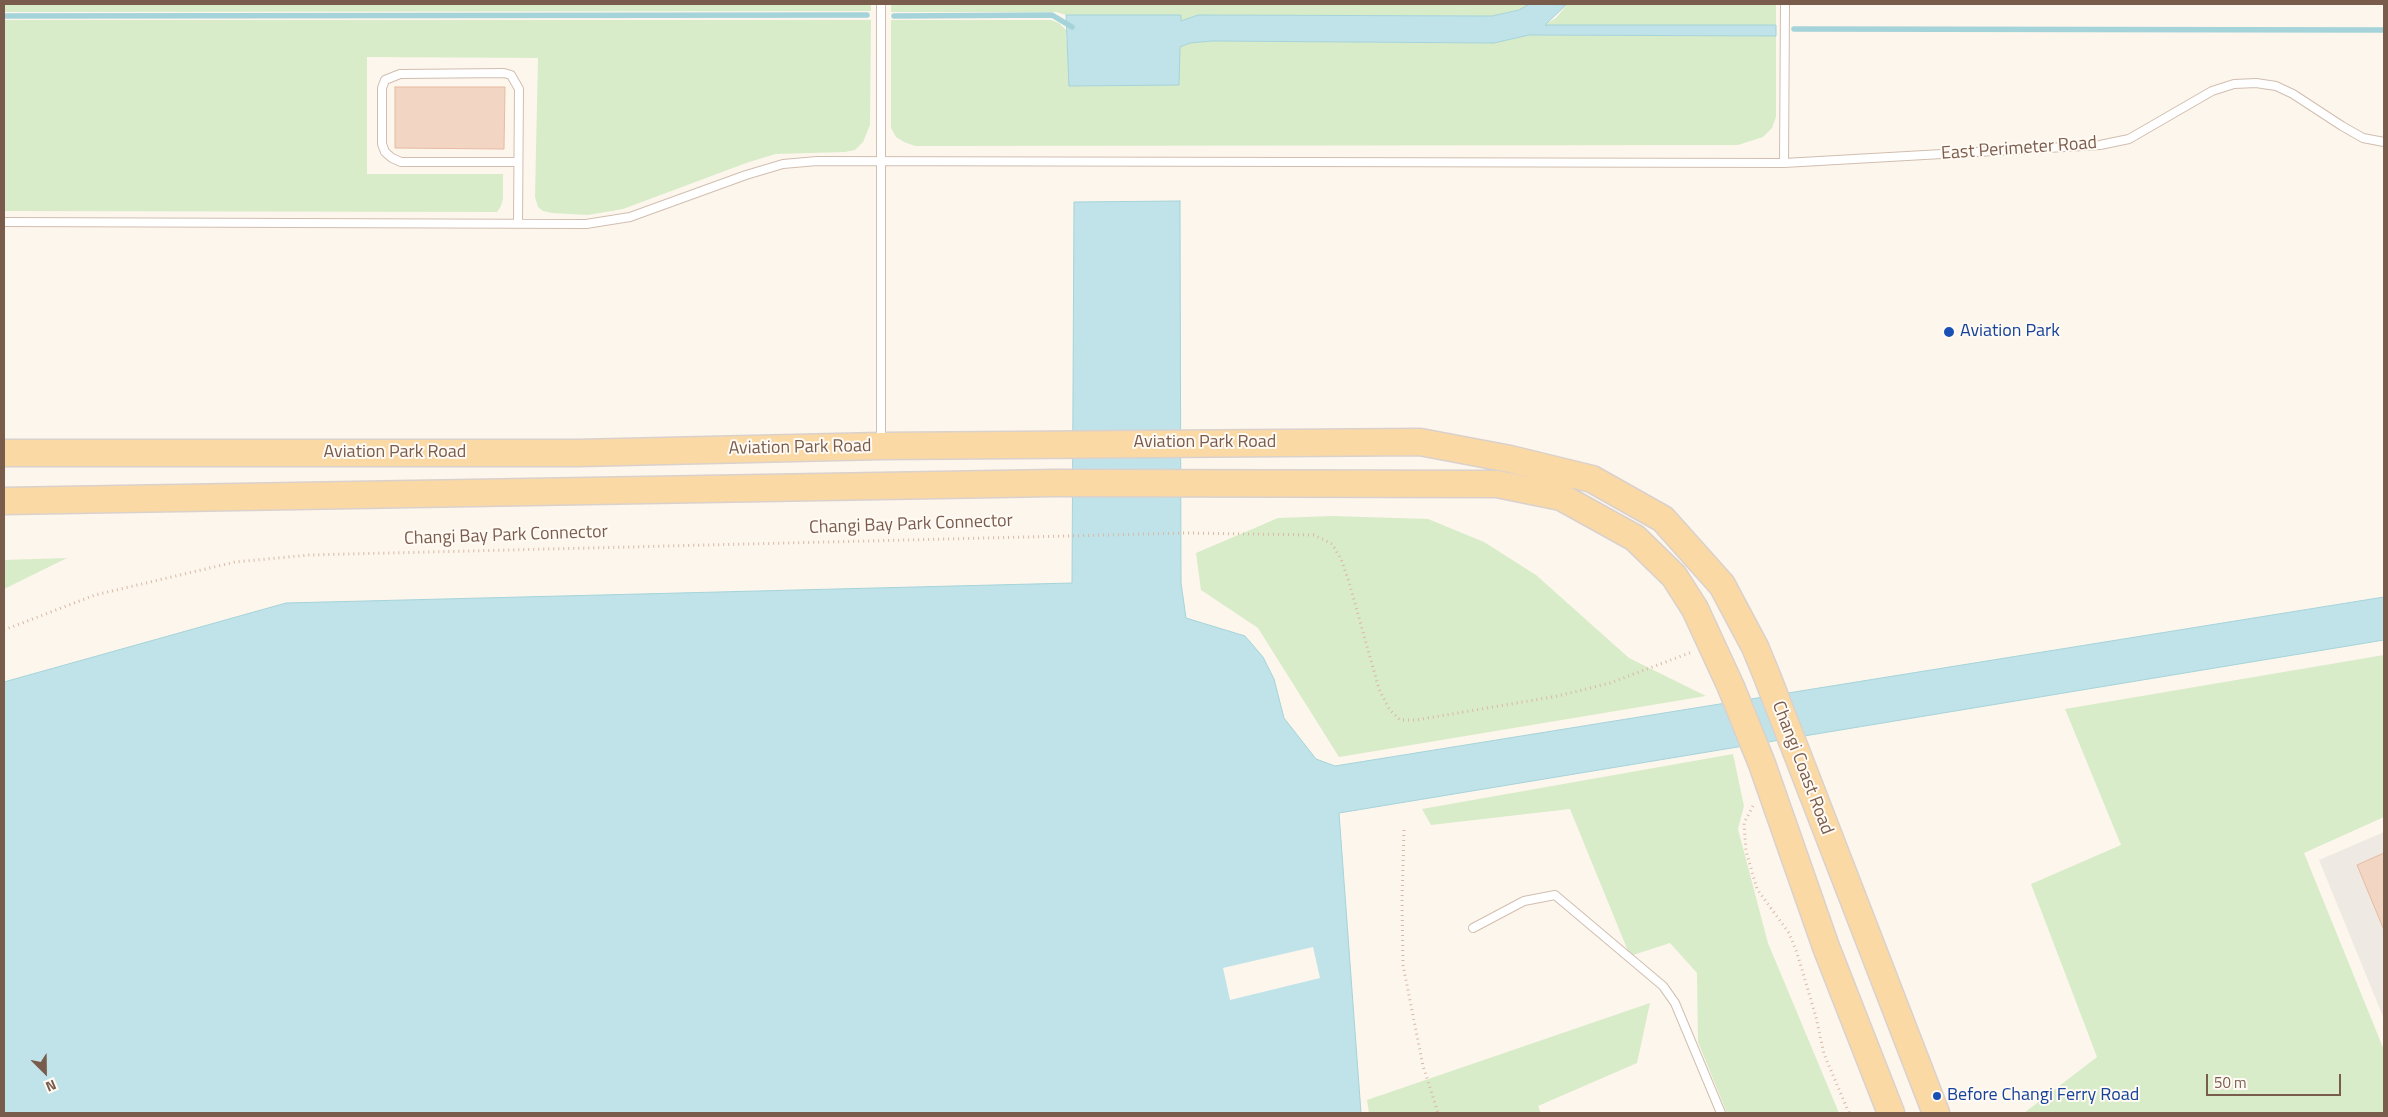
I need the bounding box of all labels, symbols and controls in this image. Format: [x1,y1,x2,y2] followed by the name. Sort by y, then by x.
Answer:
[1940,133,2098,165] street label: East Perimeter Road
[1960,321,2060,343] place label: Aviation Park
[1942,325,1956,339] marker: Aviation Park
[1134,432,1276,454] street label: Aviation Park Road
[728,436,872,460] street label: Aviation Park Road
[324,442,466,464] street label: Aviation Park Road
[809,511,1013,539] street label: Changi Bay Park Connector
[404,522,608,550] street label: Changi Bay Park Connector
[1767,698,1837,838] street label: Changi Coast Road
[20,1047,70,1097] north arrow
[2208,1064,2343,1096] scale bar
[2214,1071,2247,1094] text: 50 m
[42,1075,60,1098] text: N
[1947,1085,2139,1107] place label: Before Changi Ferry Road
[1931,1090,1943,1102] marker: Before Changi Ferry Road

